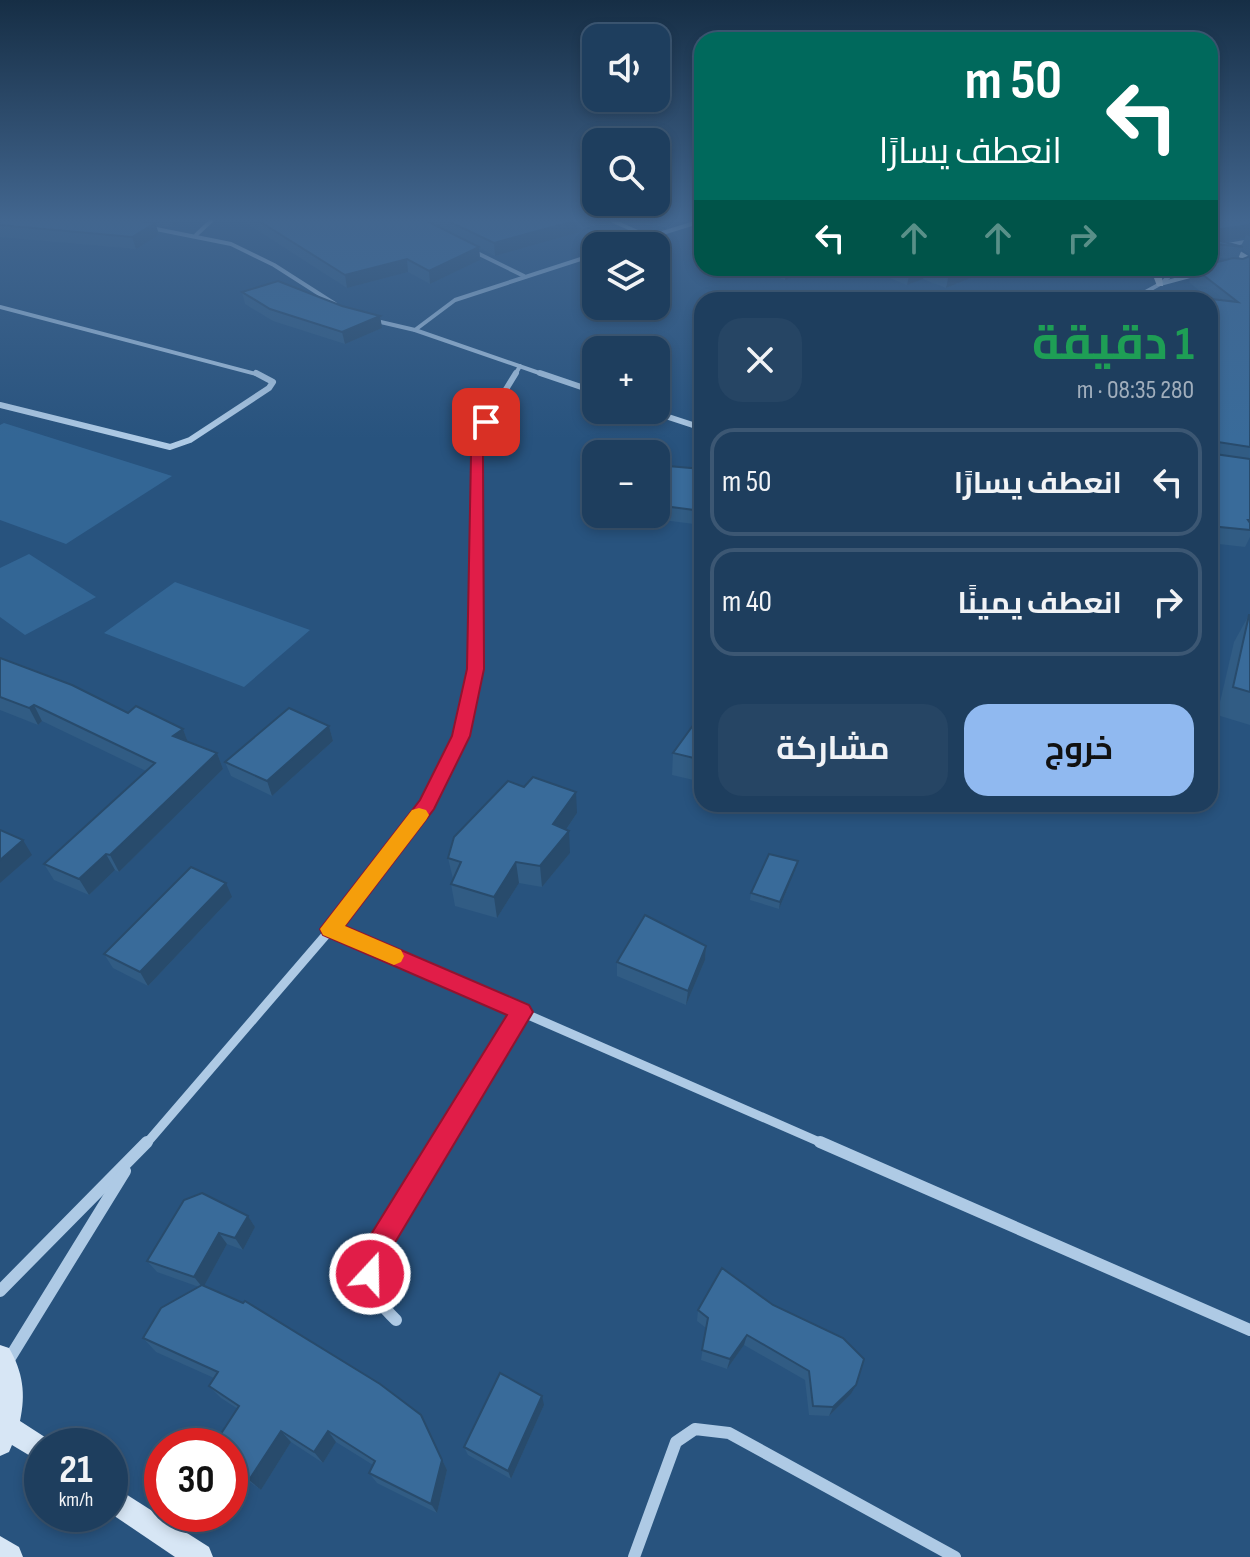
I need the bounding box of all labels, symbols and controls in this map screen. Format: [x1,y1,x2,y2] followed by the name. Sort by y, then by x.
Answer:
[582,24,670,528] map controls
[582,24,670,112] button: sound
[965,48,1062,115] text: 50 m
[1090,64,1194,168] icon: left
[582,128,670,216] button: search
[879,131,1062,174] text: انعطف يسارًا
[808,216,852,260] icon: left
[892,216,936,260] icon: ahead
[976,216,1020,260] icon: ahead
[1060,216,1104,260] icon: right
[582,232,670,320] button: layers
[1032,316,1194,373] text: 1 دقيقة
[718,318,802,402] button: close
[582,336,670,424] button: +
[1077,375,1194,406] text: 280 m · 08:35
[452,388,520,456] pin
[464,400,508,444] icon: arrive
[582,440,670,528] button: −
[1146,460,1190,504] icon: left
[722,464,771,500] text: 50 m
[954,466,1122,502] text: انعطف يسارًا
[1146,580,1190,624] icon: right
[722,584,772,620] text: 40 m
[957,586,1122,622] text: انعطف يمينًا
[718,704,948,796] button: مشاركة
[964,704,1194,796] button: خروج
[328,1232,412,1316] position arrow
[144,1428,248,1532] speed limit sign: 30
[59,1446,93,1494] text: 21
[59,1488,93,1512] text: km/h

